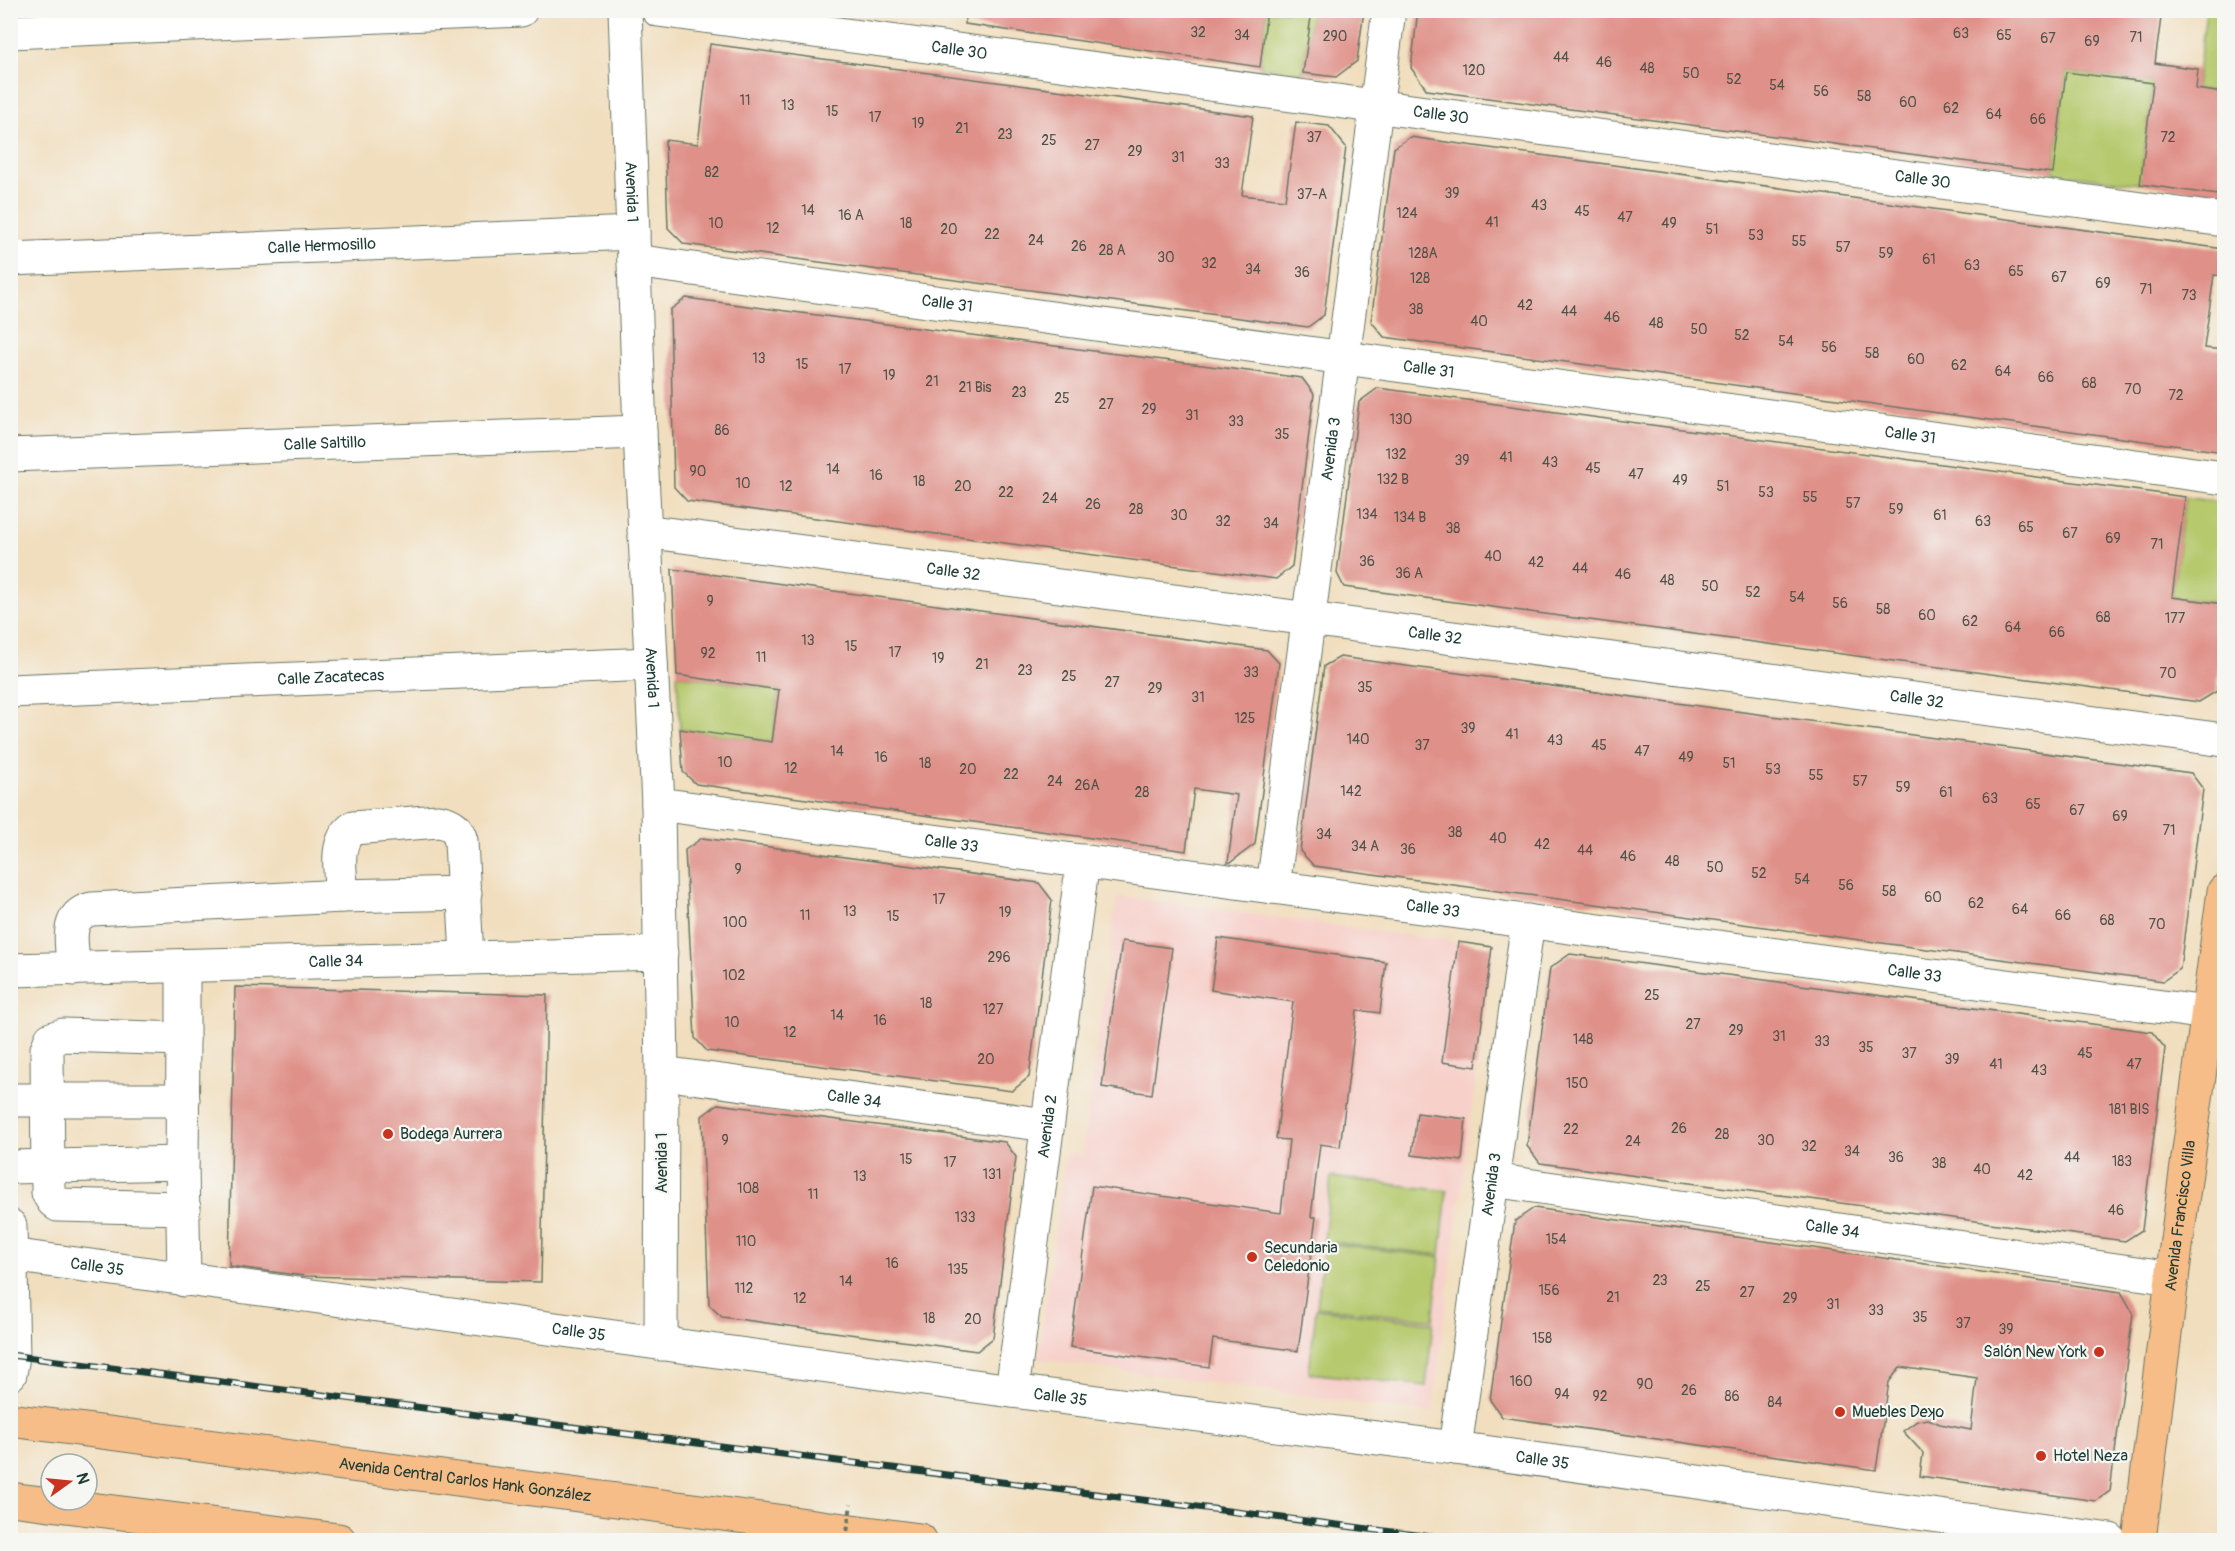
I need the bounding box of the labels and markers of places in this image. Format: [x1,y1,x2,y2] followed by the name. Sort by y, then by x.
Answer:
[400,1124,502,1144] place label: Bodega Aurrera
[381,1127,395,1141] marker: Bodega Aurrera
[1264,1238,1338,1276] place label: Secundaria Celedonio
[1245,1250,1259,1264] marker: Secundaria Celedonio
[1983,1342,2087,1362] place label: Salón New York
[2092,1345,2106,1359] marker: Salón New York
[1852,1402,1945,1422] place label: Muebles Deʞo
[1833,1405,1847,1419] marker: Muebles Deʞo
[2053,1446,2128,1466] place label: Hotel Neza
[2034,1449,2048,1463] marker: Hotel Neza

